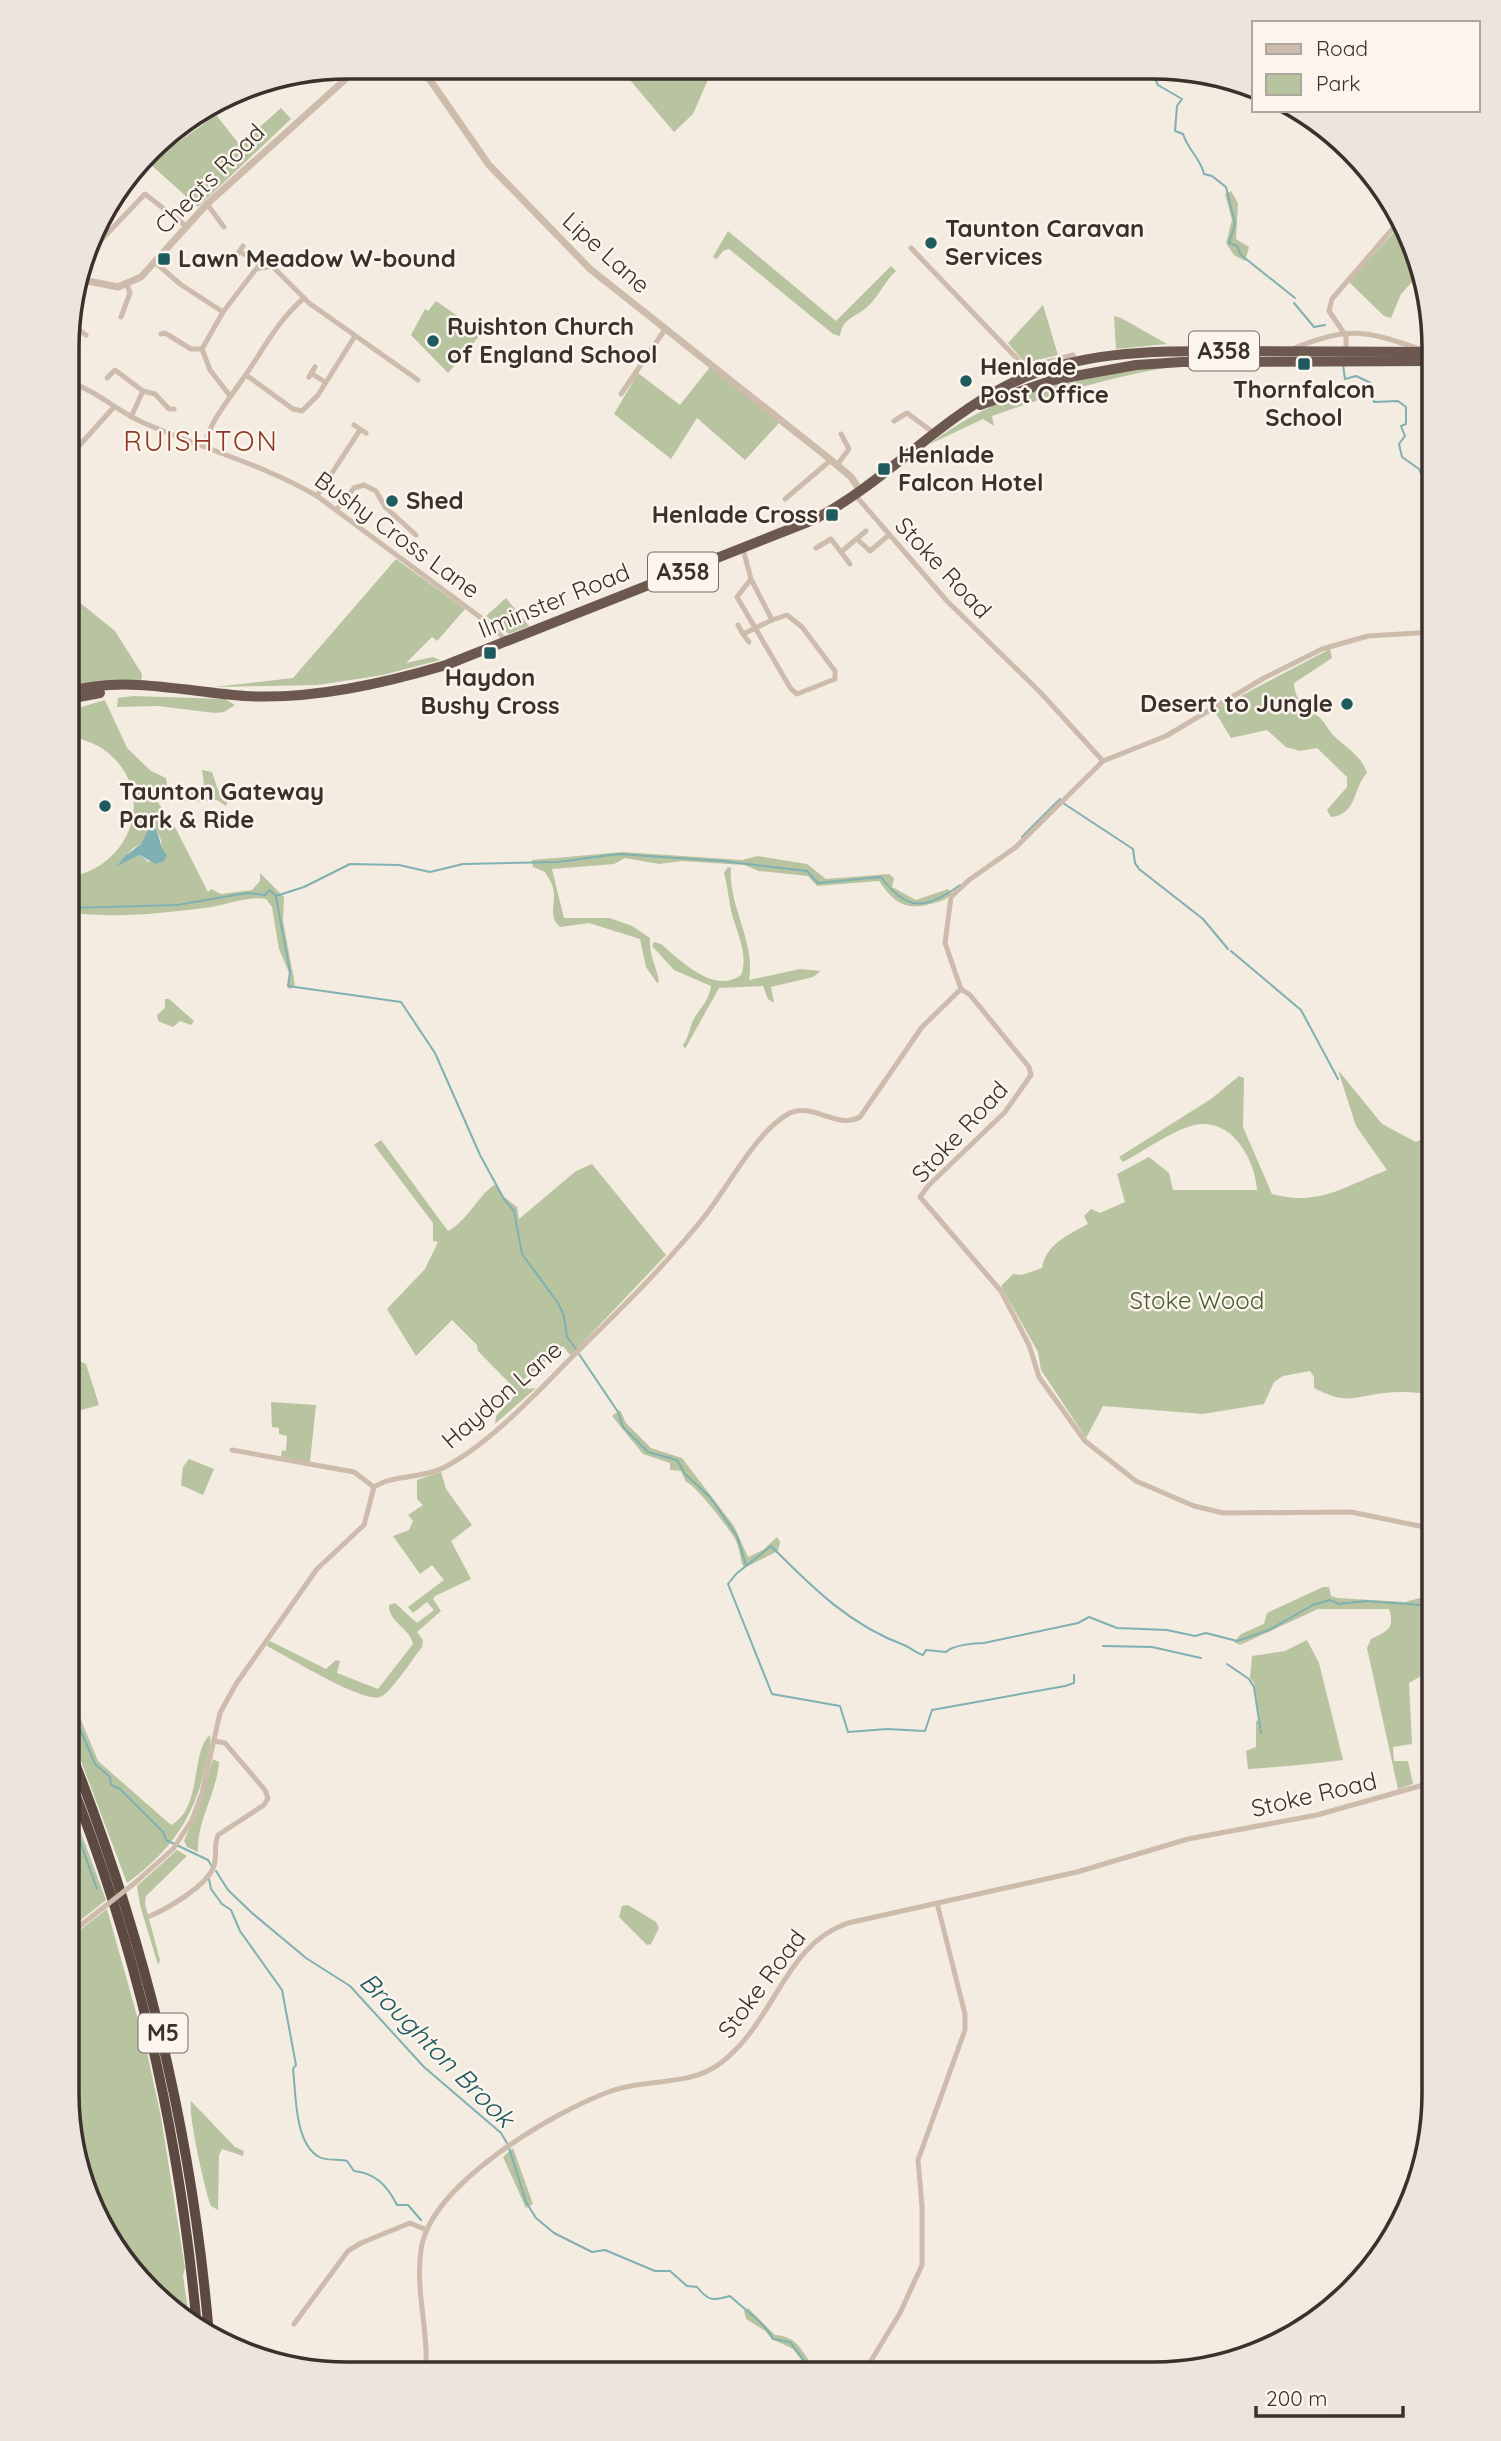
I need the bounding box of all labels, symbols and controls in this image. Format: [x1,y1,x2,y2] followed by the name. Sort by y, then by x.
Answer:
[1252,21,1480,112] legend
[1316,35,1368,61] text: Road
[1316,70,1360,96] text: Park
[148,117,271,240] street label: Cheats Road
[557,205,657,299] street label: Lipe Lane
[945,213,1144,271] place label: Taunton Caravan Services
[923,235,939,251] marker: Taunton Caravan Services
[178,243,456,273] place label: Lawn Meadow W-bound
[156,251,172,267] marker: Lawn Meadow W-bound
[447,311,657,369] place label: Ruishton Church of England School
[1189,332,1259,370] road number: A358
[425,333,441,349] marker: Ruishton Church of England School
[980,351,1109,409] place label: Henlade Post Office
[1296,356,1312,372] marker: Thornfalcon School
[958,373,974,389] marker: Henlade Post Office
[1233,374,1375,432] place label: Thornfalcon School
[123,423,279,458] district label: RUISHTON
[898,439,1043,497] place label: Henlade Falcon Hotel
[876,461,892,477] marker: Henlade Falcon Hotel
[309,464,486,604] street label: Bushy Cross Lane
[406,485,464,515] place label: Shed
[384,493,400,509] marker: Shed
[652,499,818,529] place label: Henlade Cross
[824,507,840,523] marker: Henlade Cross
[889,510,998,624] street label: Stoke Road
[648,552,718,592] road number: A358
[474,556,634,644] street label: Ilminster Road
[482,645,498,661] marker: Haydon Bushy Cross
[420,662,560,720] place label: Haydon Bushy Cross
[1140,688,1333,718] place label: Desert to Jungle
[1339,696,1355,712] marker: Desert to Jungle
[119,776,324,834] place label: Taunton Gateway Park & Ride
[97,798,113,814] marker: Taunton Gateway Park & Ride
[905,1074,1014,1188] street label: Stoke Road
[1130,1285,1264,1315] park label: Stoke Wood
[435,1334,568,1455] street label: Haydon Lane
[1248,1765,1379,1823] street label: Stoke Road
[711,1923,812,2044] street label: Stoke Road
[353,1965,523,2136] water label: Broughton Brook
[138,2014,188,2052] road number: M5
[1256,2374,1403,2418] scale bar
[1266,2385,1328,2411] text: 200 m

